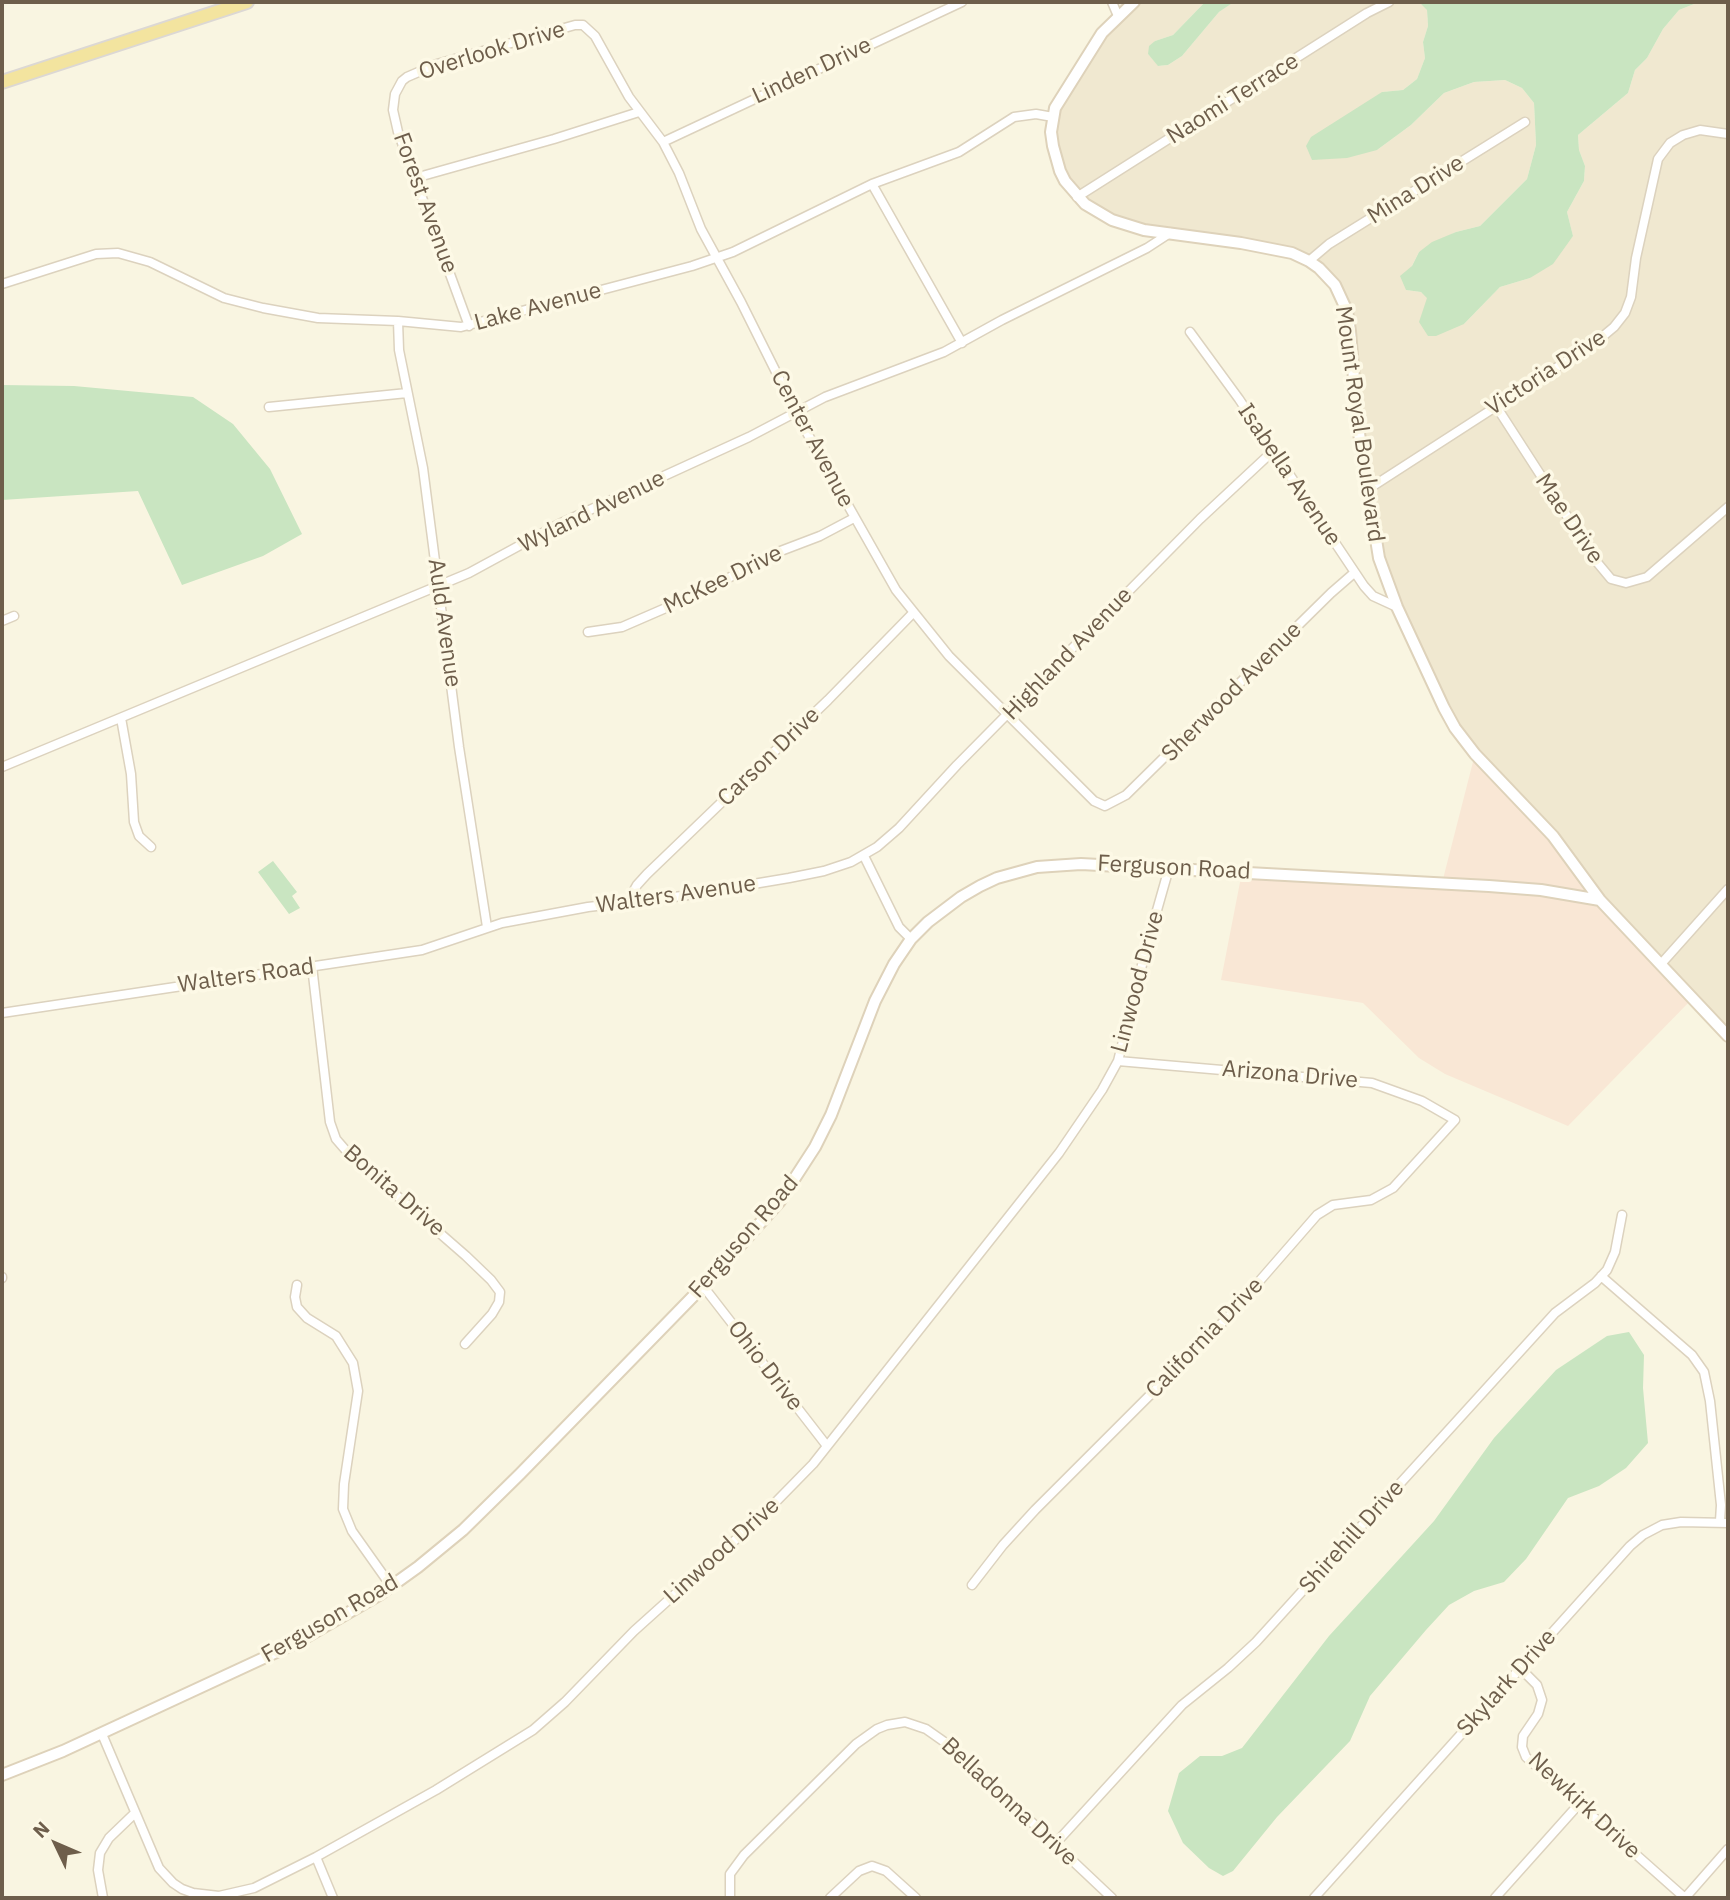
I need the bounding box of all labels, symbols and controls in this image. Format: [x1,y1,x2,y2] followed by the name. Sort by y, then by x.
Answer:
[416,16,568,86] street label: Overlook Drive
[748,31,876,111] street label: Linden Drive
[1162,48,1304,150] street label: Naomi Terrace
[387,129,463,277] street label: Forest Avenue
[1363,150,1469,230] street label: Mina Drive
[471,277,605,337] street label: Lake Avenue
[1329,304,1389,544] street label: Mount Royal Boulevard
[1481,324,1611,422] street label: Victoria Drive
[764,366,860,512] street label: Center Avenue
[1231,399,1347,551] street label: Isabella Avenue
[514,465,670,559] street label: Wyland Avenue
[1529,469,1609,569] street label: Mae Drive
[659,539,787,621] street label: McKee Drive
[421,557,467,689] street label: Auld Avenue
[998,582,1138,726] street label: Highland Avenue
[1156,616,1308,768] street label: Sherwood Avenue
[712,702,826,812] street label: Carson Drive
[1097,850,1251,886] street label: Ferguson Road
[594,870,758,920] street label: Walters Avenue
[1106,908,1170,1056] street label: Linwood Drive
[176,953,316,999] street label: Walters Road
[1221,1055,1359,1095] street label: Arizona Drive
[337,1139,451,1243] street label: Bonita Drive
[683,1170,805,1304] street label: Ferguson Road
[1140,1272,1270,1404] street label: California Drive
[721,1315,809,1417] street label: Ohio Drive
[1294,1475,1410,1599] street label: Shirehill Drive
[659,1492,785,1610] street label: Linwood Drive
[257,1569,403,1669] street label: Ferguson Road
[1452,1624,1562,1742] street label: Skylark Drive
[935,1732,1083,1872] street label: Belladonna Drive
[1522,1747,1646,1865] street label: Newkirk Drive
[21,1809,91,1879] north arrow
[27,1816,54,1843] text: N

